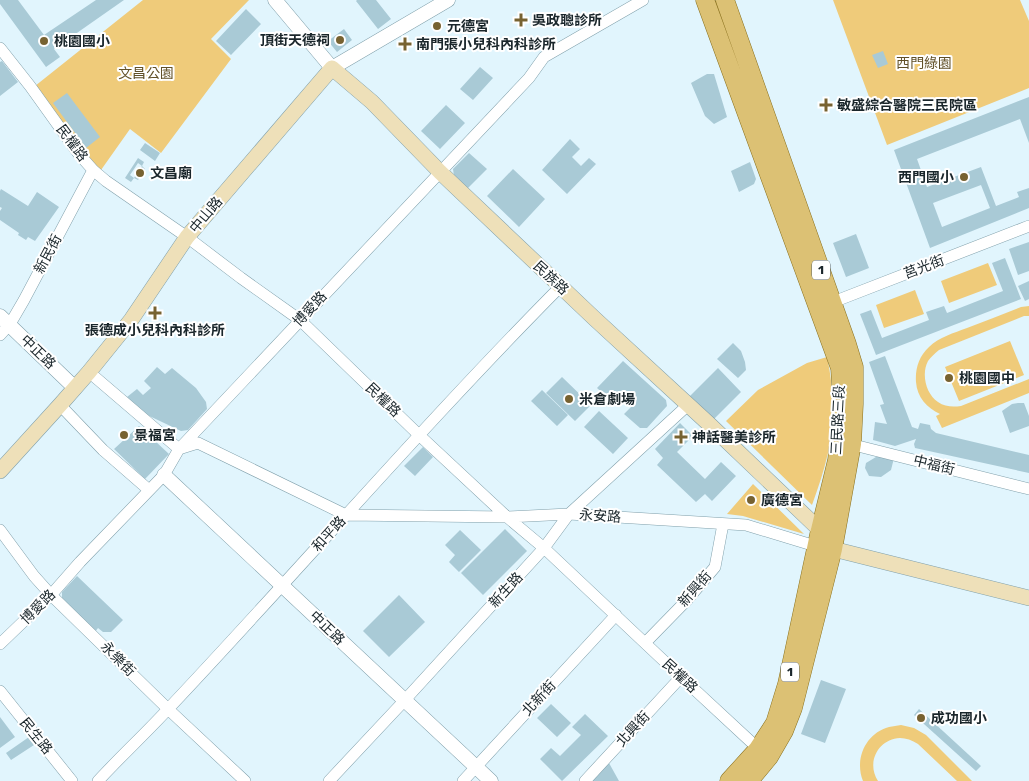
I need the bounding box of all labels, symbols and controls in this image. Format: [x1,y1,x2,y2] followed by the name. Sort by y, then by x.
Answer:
[532,12,602,29] place label: 吳政聰診所
[514,13,528,27] marker: 吳政聰診所
[447,18,489,35] place label: 元德宮
[431,20,443,32] marker: 元德宮
[260,32,330,49] place label: 頂街天德祠
[54,33,110,50] place label: 桃園國小
[334,34,346,46] marker: 頂街天德祠
[38,35,50,47] marker: 桃園國小
[416,36,556,53] place label: 南門張小兒科內科診所
[398,37,412,51] marker: 南門張小兒科內科診所
[896,55,952,72] park label: 西門綠園
[118,65,174,82] park label: 文昌公園
[837,97,977,114] place label: 敏盛綜合醫院三民院區
[819,98,833,112] marker: 敏盛綜合醫院三民院區
[53,121,91,165] street label: 民權路
[150,165,192,182] place label: 文昌廟
[134,167,146,179] marker: 文昌廟
[898,169,954,186] place label: 西門國小
[958,171,970,183] marker: 西門國小
[186,193,226,237] street label: 中山路
[31,231,65,277] street label: 新民街
[901,252,947,282] street label: 莒光街
[530,257,572,299] street label: 民族路
[812,260,830,280] road number: 1
[289,288,331,330] street label: 博愛路
[148,306,162,320] marker: 張德成小兒科內科診所
[85,322,225,339] place label: 張德成小兒科內科診所
[17,331,59,373] street label: 中正路
[959,370,1015,387] place label: 桃園國中
[943,372,955,384] marker: 桃園國中
[362,379,404,421] street label: 民權路
[828,385,848,455] street label: 三民路三段
[579,391,635,408] place label: 米倉劇場
[563,393,575,405] marker: 米倉劇場
[134,427,176,444] place label: 景福宮
[118,429,130,441] marker: 景福宮
[692,429,776,446] place label: 神話醫美診所
[674,430,688,444] marker: 神話醫美診所
[912,452,956,478] street label: 中福街
[761,492,803,509] place label: 廣德宮
[745,494,757,506] marker: 廣德宮
[578,506,622,526] street label: 永安路
[309,513,349,555] street label: 和平路
[675,568,715,610] street label: 新興街
[485,569,527,611] street label: 新生路
[17,586,59,628] street label: 博愛路
[306,607,348,649] street label: 中正路
[97,638,139,680] street label: 永樂街
[659,655,701,697] street label: 民權路
[781,662,799,682] road number: 1
[518,677,560,719] street label: 北新街
[612,708,654,750] street label: 北興街
[931,710,987,727] place label: 成功國小
[915,712,927,724] marker: 成功國小
[16,714,56,758] street label: 民生路

